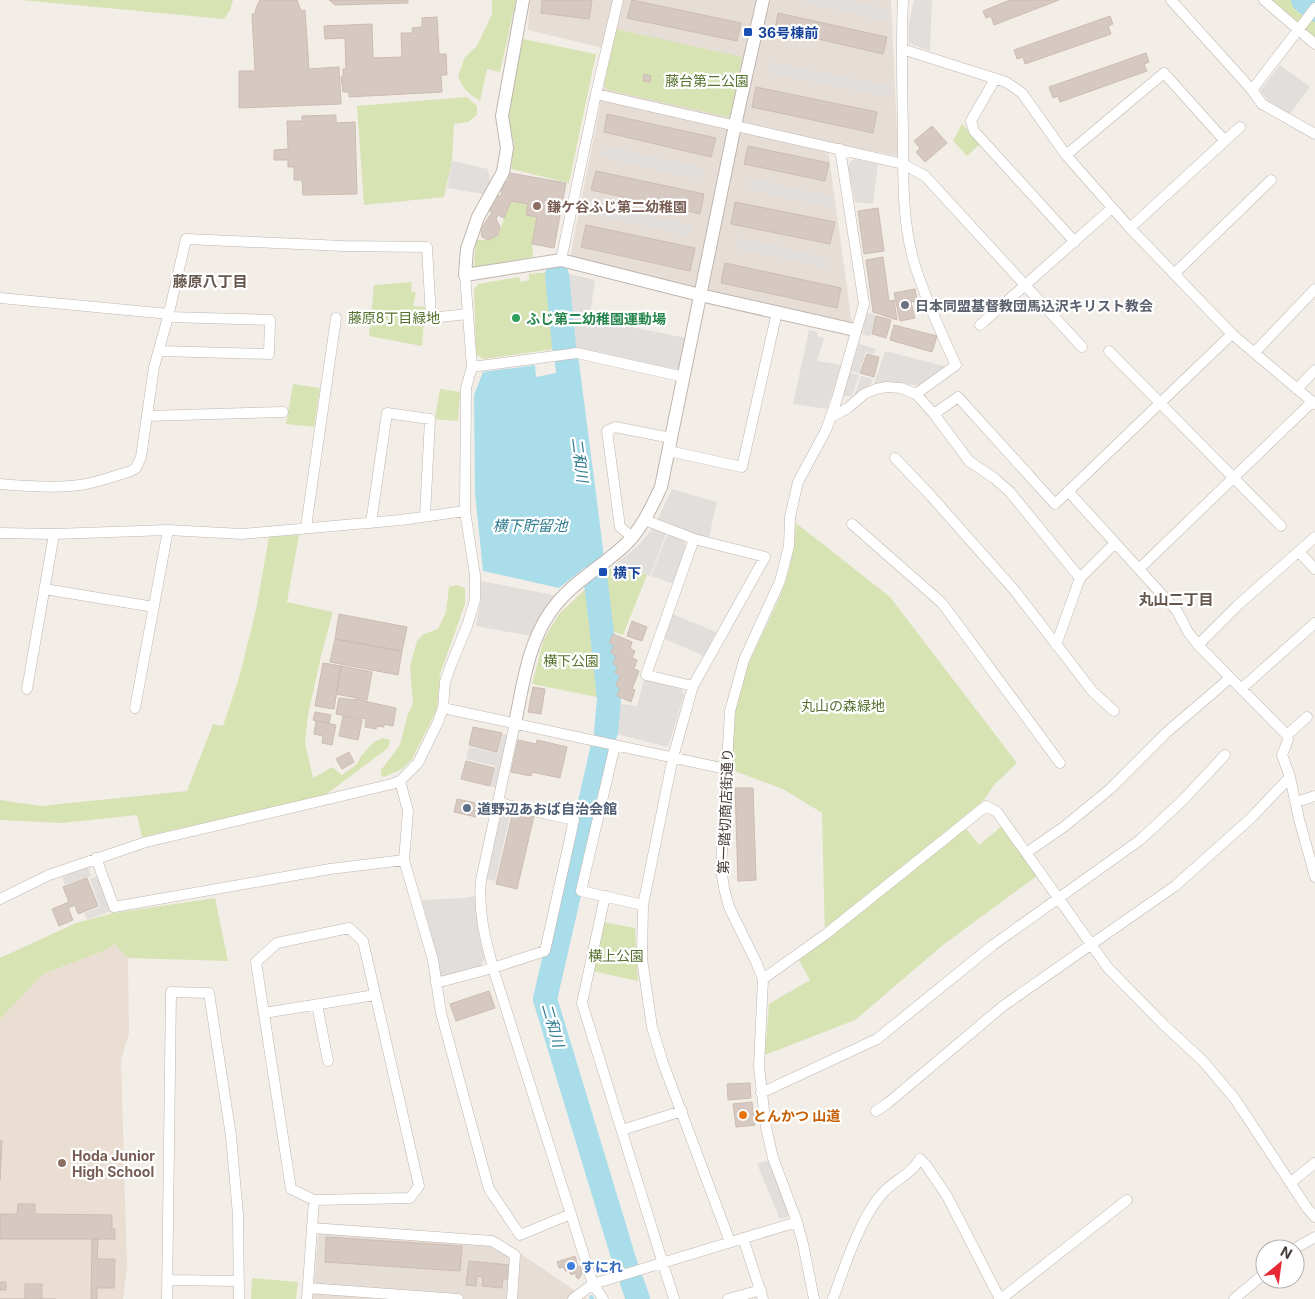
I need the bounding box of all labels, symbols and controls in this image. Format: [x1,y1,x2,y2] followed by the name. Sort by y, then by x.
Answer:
[758,24,818,41] place label: 36号棟前
[742,26,754,38] marker: 36号棟前
[665,72,749,89] park label: 藤台第二公園
[547,198,687,215] place label: 鎌ケ谷ふじ第二幼稚園
[531,200,543,212] marker: 鎌ケ谷ふじ第二幼稚園
[172,272,248,291] district label: 藤原八丁目
[915,297,1153,314] place label: 日本同盟基督教団馬込沢キリスト教会
[899,299,911,311] marker: 日本同盟基督教団馬込沢キリスト教会
[348,309,440,326] park label: 藤原8丁目緑地
[526,310,666,327] place label: ふじ第二幼稚園運動場
[510,312,522,324] marker: ふじ第二幼稚園運動場
[568,437,592,485] water label: 二和川
[492,516,569,535] water label: 横下貯留池
[613,564,641,581] place label: 横下
[597,566,609,578] marker: 横下
[1138,590,1214,609] district label: 丸山二丁目
[543,652,599,669] park label: 横下公園
[801,697,885,714] park label: 丸山の森緑地
[714,748,736,874] street label: 第一踏切商店街通り
[477,800,617,817] place label: 道野辺あおば自治会館
[461,802,473,814] marker: 道野辺あおば自治会館
[588,947,644,964] park label: 横上公園
[538,1001,569,1051] water label: 二和川
[753,1107,840,1124] place label: とんかつ 山道
[737,1109,749,1121] marker: とんかつ 山道
[72,1147,155,1180] place label: Hoda Junior High School
[56,1157,68,1169] marker: Hoda Junior High School
[1255,1239,1305,1289] north arrow
[1278,1242,1295,1262] text: N
[581,1258,623,1275] place label: すにれ
[565,1260,577,1272] marker: すにれ

